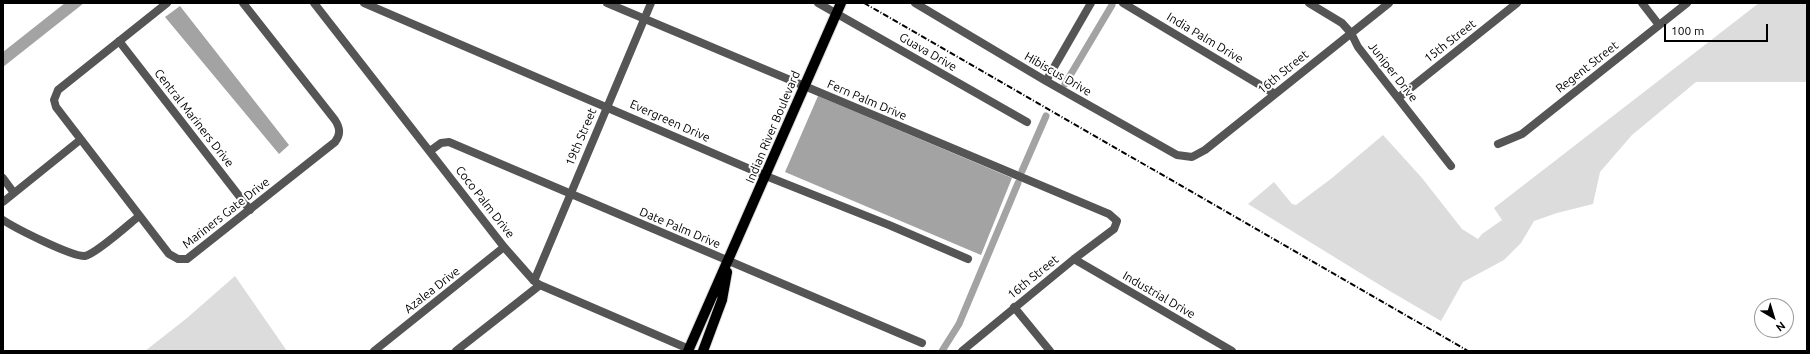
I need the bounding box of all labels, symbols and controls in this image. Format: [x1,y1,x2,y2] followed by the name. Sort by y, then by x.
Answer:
[1164,10,1246,66] street label: India Palm Drive
[1421,16,1479,66] street label: 15th Street
[1666,16,1770,42] scale bar
[1671,24,1704,37] text: 100 m
[897,30,959,74] street label: Guava Drive
[1553,38,1621,96] street label: Regent Street
[1365,39,1421,105] street label: Juniper Drive
[1255,47,1311,97] street label: 16th Street
[1022,49,1094,99] street label: Hibiscus Drive
[151,66,237,170] street label: Central Mariners Drive
[743,69,803,185] street label: Indian River Boulevard
[825,77,909,123] street label: Fern Palm Drive
[628,97,712,145] street label: Evergreen Drive
[562,106,600,168] street label: 19th Street
[452,163,518,241] street label: Coco Palm Drive
[180,175,272,251] street label: Mariners Gate Drive
[637,204,723,252] street label: Date Palm Drive
[1005,252,1061,302] street label: 16th Street
[401,264,463,316] street label: Azalea Drive
[1120,268,1198,322] street label: Industrial Drive
[1754,298,1794,338] north arrow
[1774,319,1788,334] text: N

